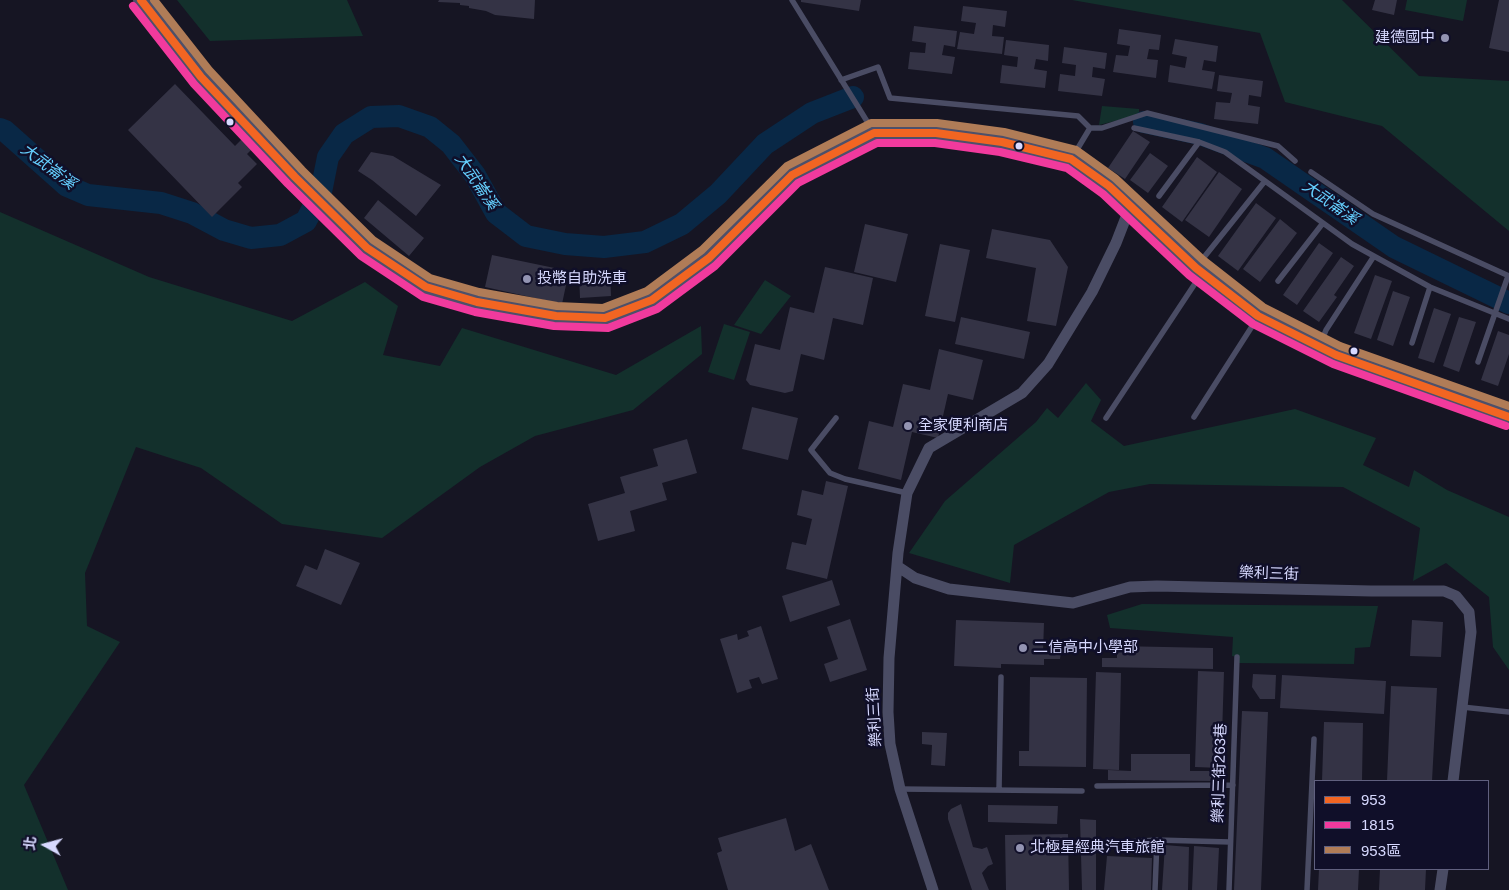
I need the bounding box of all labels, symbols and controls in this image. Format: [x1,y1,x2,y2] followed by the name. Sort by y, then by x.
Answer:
[1375,29,1435,47] place label: 建德國中
[1439,32,1451,44] marker: 建德國中
[225,117,235,127] unlabelled marker
[17,140,79,194] water label: 大武崙溪
[1014,141,1024,151] unlabelled marker
[450,150,502,214] water label: 大武崙溪
[1298,177,1362,229] water label: 大武崙溪
[537,270,627,288] place label: 投幣自助洗車
[521,273,533,285] marker: 投幣自助洗車
[1349,346,1359,356] unlabelled marker
[918,417,1008,435] place label: 全家便利商店
[902,420,914,432] marker: 全家便利商店
[1239,564,1299,584] street label: 樂利三街
[1033,639,1138,657] place label: 二信高中小學部
[1017,642,1029,654] marker: 二信高中小學部
[864,687,886,747] street label: 樂利三街
[1209,723,1231,823] street label: 樂利三街263巷
[1314,780,1489,870] legend
[1361,791,1386,808] text: 953
[1361,816,1394,833] text: 1815
[20,820,70,870] north arrow
[21,835,39,851] text: 北
[1030,839,1165,857] place label: 北極星經典汽車旅館
[1014,842,1026,854] marker: 北極星經典汽車旅館
[1361,842,1401,859] text: 953區

